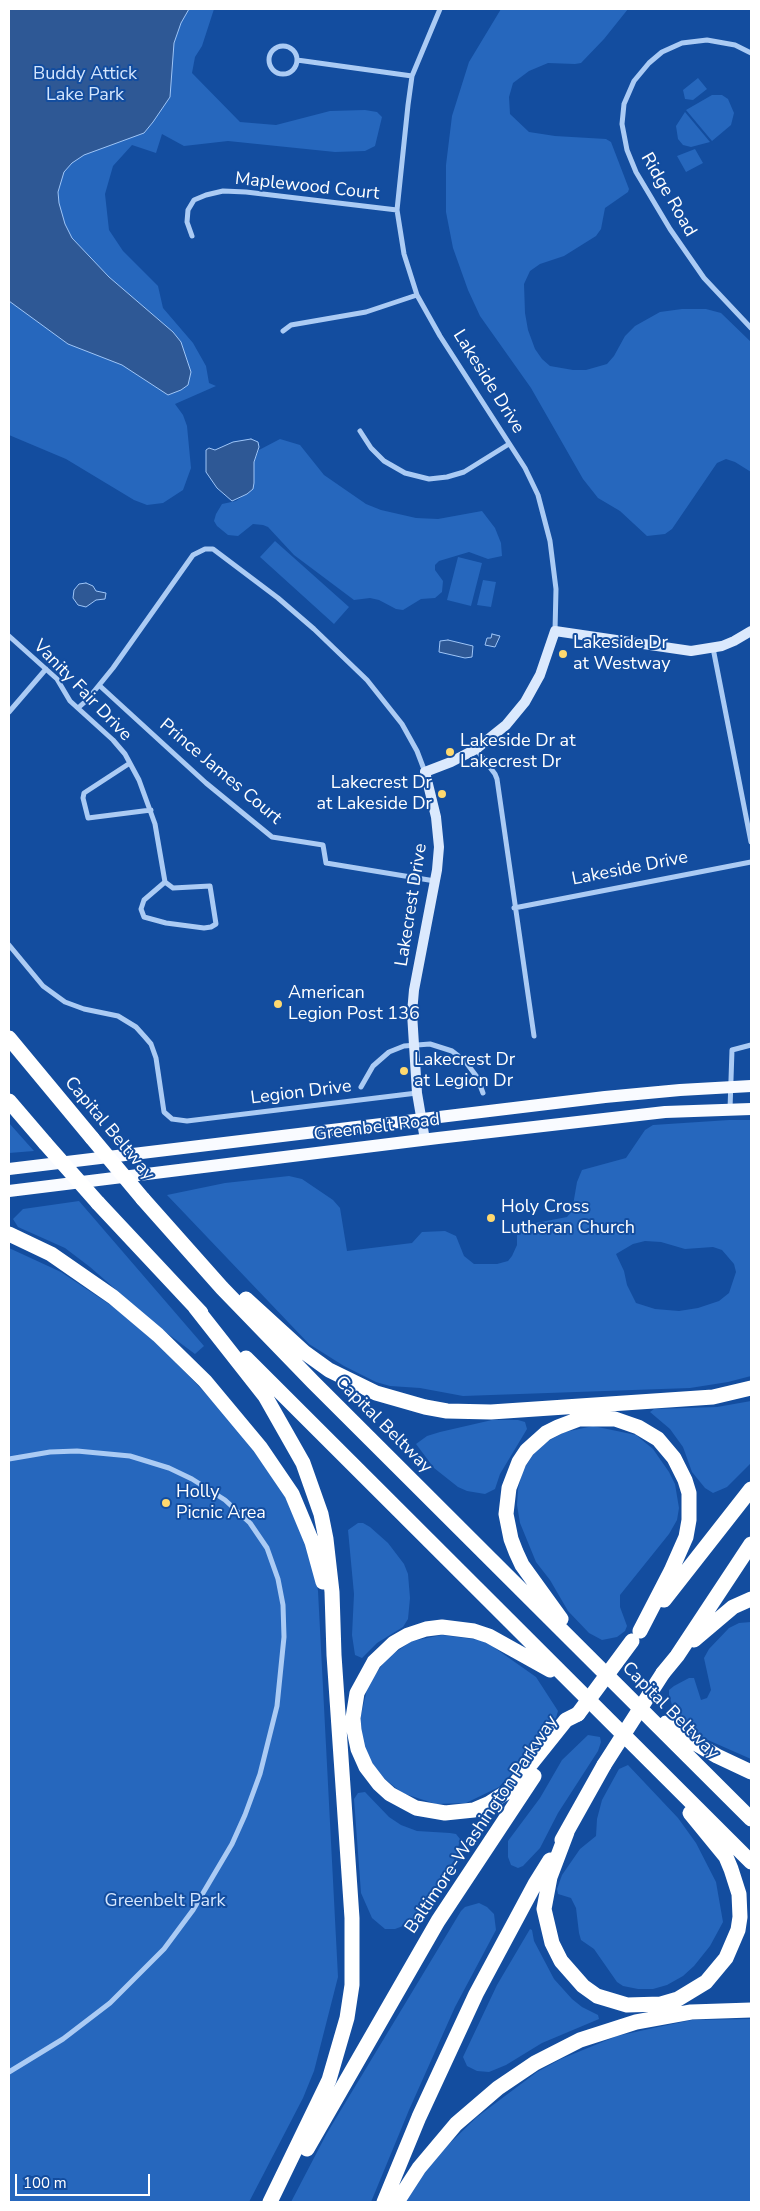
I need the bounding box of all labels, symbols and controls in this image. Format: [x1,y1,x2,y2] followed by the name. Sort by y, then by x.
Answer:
[33,64,137,106] park label: Buddy Attick Lake Park
[635,149,701,241] street label: Ridge Road
[234,169,380,205] street label: Maplewood Court
[448,326,528,438] street label: Lakeside Drive
[573,633,670,676] place label: Lakeside Dr at Westway
[28,636,136,746] street label: Vanity Fair Drive
[557,648,569,660] marker: Lakeside Dr at Westway
[155,715,285,829] street label: Prince James Court
[460,731,575,774] place label: Lakeside Dr at Lakecrest Dr
[444,746,456,758] marker: Lakeside Dr at Lakecrest Dr
[317,773,432,816] place label: Lakecrest Dr at Lakeside Dr
[436,788,448,800] marker: Lakecrest Dr at Lakeside Dr
[392,842,432,968] street label: Lakecrest Drive
[570,847,690,891] street label: Lakeside Drive
[288,983,420,1026] place label: American Legion Post 136
[272,998,284,1010] marker: American Legion Post 136
[414,1050,515,1092] place label: Lakecrest Dr at Legion Dr
[398,1065,410,1077] marker: Lakecrest Dr at Legion Dr
[59,1073,159,1185] street label: Capital Beltway
[249,1076,353,1110] street label: Legion Drive
[313,1110,441,1146] street label: Greenbelt Road
[501,1197,635,1240] place label: Holy Cross Lutheran Church
[485,1212,497,1224] marker: Holy Cross Lutheran Church
[330,1372,436,1478] street label: Capital Beltway
[176,1482,266,1525] place label: Holly Picnic Area
[160,1497,172,1509] marker: Holly Picnic Area
[617,1658,723,1764] street label: Capital Beltway
[401,1712,563,1938] street label: Baltimore-Washington Parkway
[105,1891,225,1913] park label: Greenbelt Park
[18,2164,152,2196] scale bar
[23,2173,67,2193] text: 100 m

